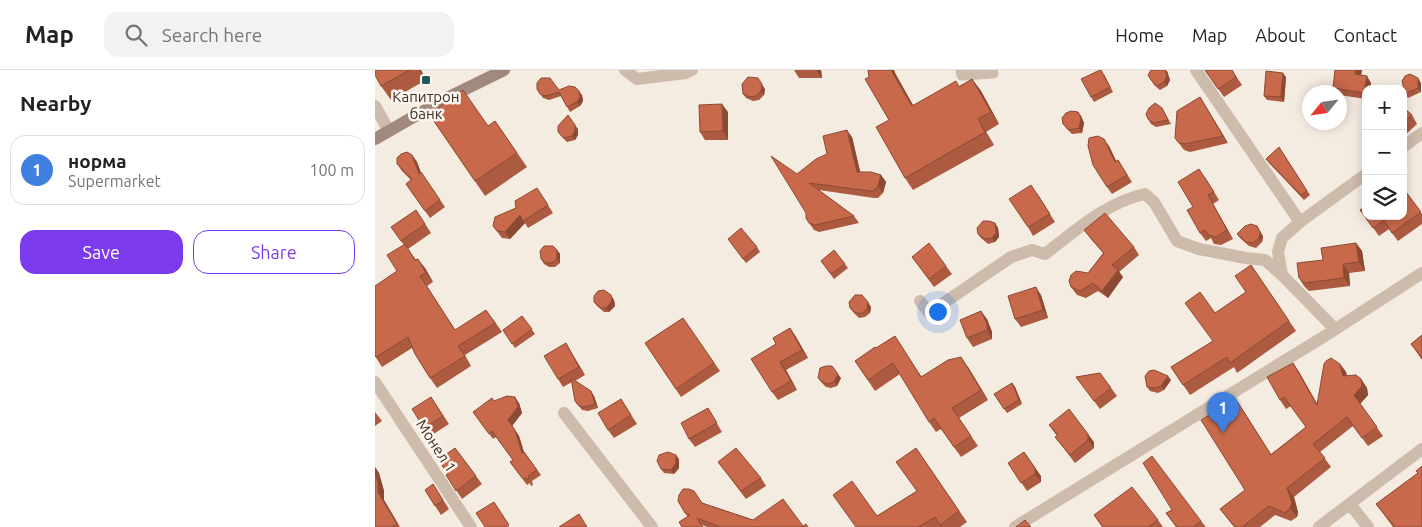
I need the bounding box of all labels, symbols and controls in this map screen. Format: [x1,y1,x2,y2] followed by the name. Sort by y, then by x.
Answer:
[104,12,454,57] search box
[25,21,74,48] text: Map
[122,21,150,49] icon: search
[162,24,262,46] text: Search here
[1115,25,1164,45] text: Home
[1192,25,1227,45] text: Map
[1255,25,1305,45] text: About
[1333,25,1397,45] text: Contact
[420,74,432,86] marker: Капитрон банк
[1302,85,1347,130] north arrow
[1362,85,1407,220] map controls
[1362,85,1407,130] button: +
[392,88,460,122] place label: Капитрон банк
[20,91,91,115] text: Nearby
[1362,130,1407,175] button: −
[68,150,127,172] text: норма
[32,161,42,179] text: 1
[309,161,354,179] text: 100 m
[68,172,161,190] text: Supermarket
[1362,175,1407,220] button: layers
[20,230,183,274] button: Save
[193,230,355,274] button: Share
[925,299,951,325] your location
[1207,392,1239,433] pin: 1
[413,416,460,475] street label: Монел 1

